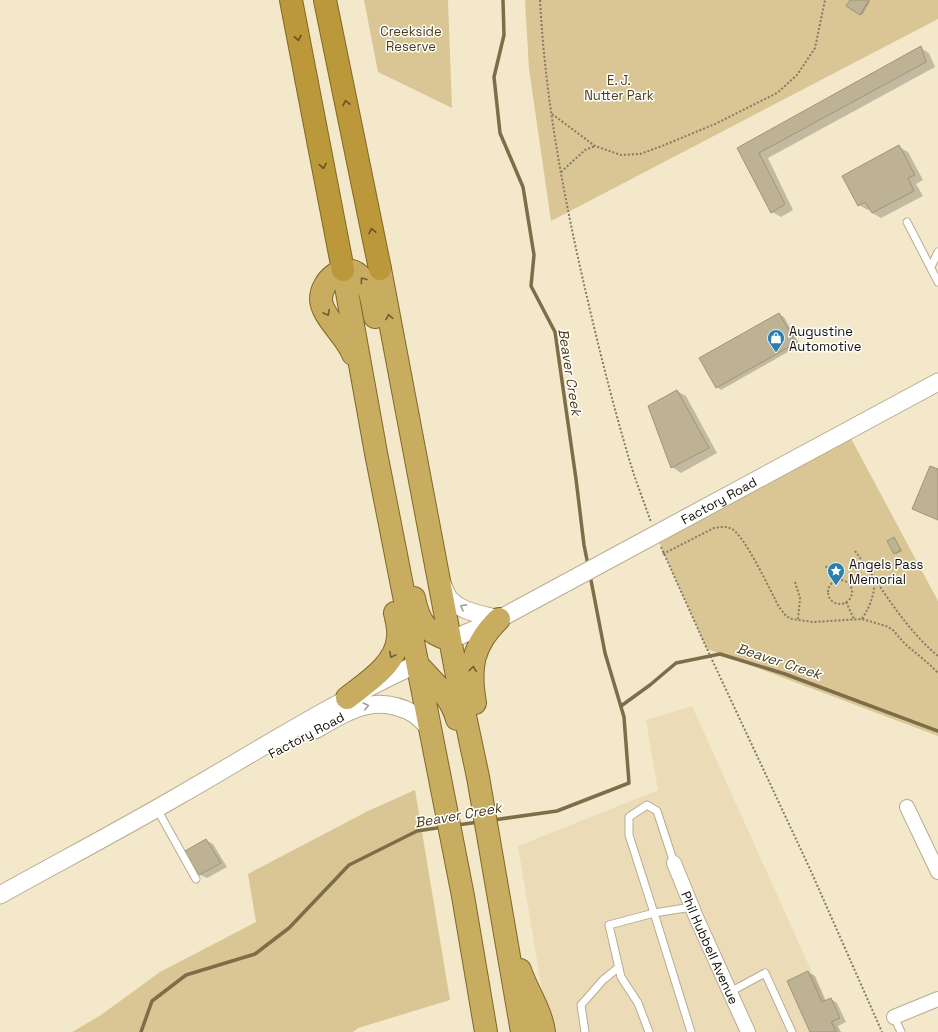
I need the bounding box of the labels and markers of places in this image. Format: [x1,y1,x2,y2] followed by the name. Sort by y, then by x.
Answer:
[789,323,862,355] place label: Augustine Automotive
[766,328,786,353] shop icon: Augustine Automotive
[849,556,924,588] place label: Angels Pass Memorial
[826,561,846,586] place icon: Angels Pass Memorial

